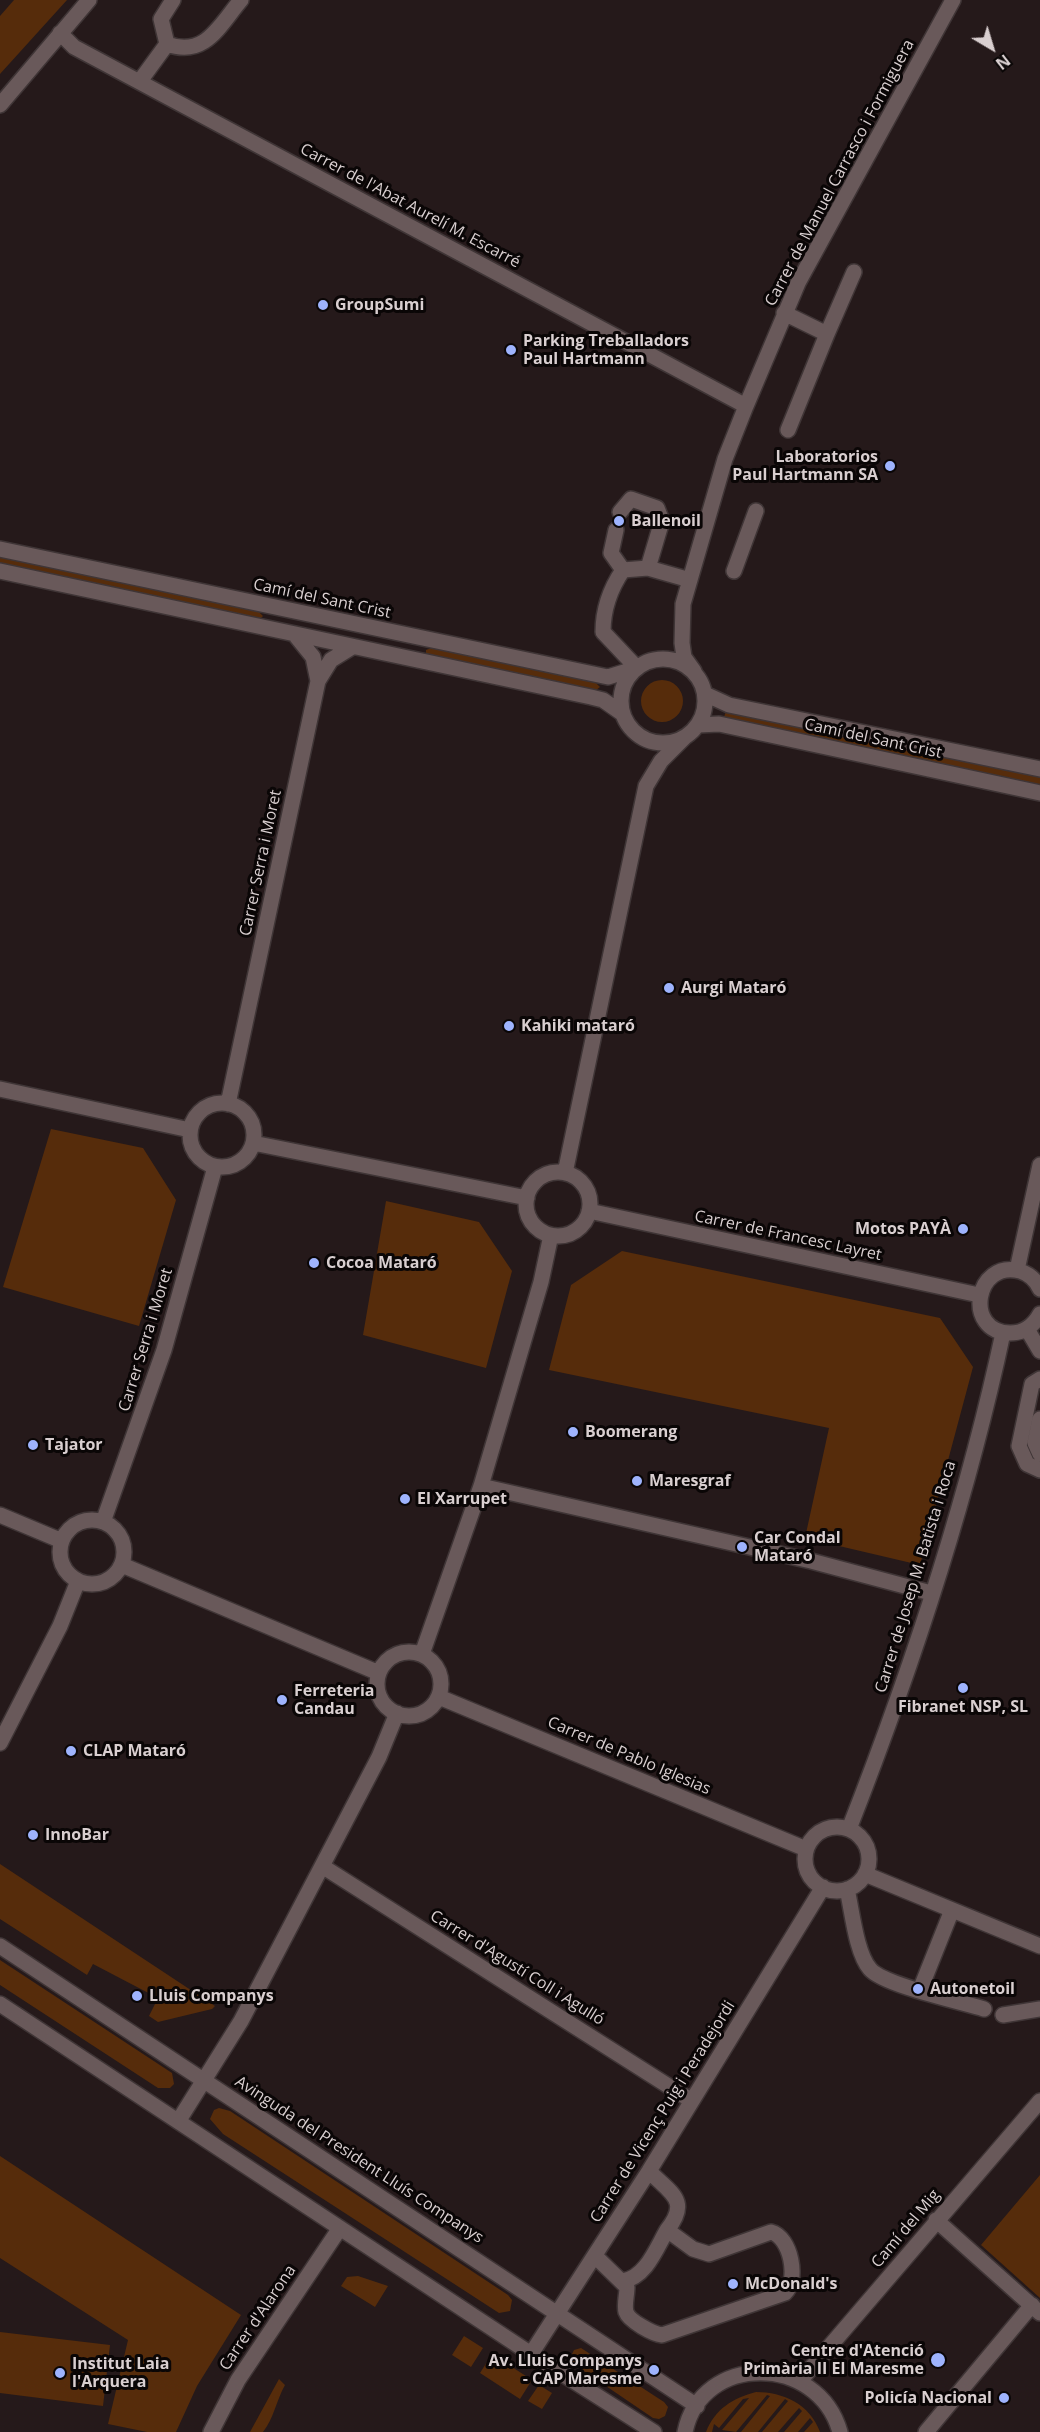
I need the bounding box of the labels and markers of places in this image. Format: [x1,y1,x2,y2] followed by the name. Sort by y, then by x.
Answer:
[335,295,424,315] place label: GroupSumi
[316,298,330,312] marker: GroupSumi
[523,331,689,369] place label: Parking Treballadors Paul Hartmann
[504,343,518,357] marker: Parking Treballadors Paul Hartmann
[732,447,878,485] place label: Laboratorios Paul Hartmann SA
[883,459,897,473] marker: Laboratorios Paul Hartmann SA
[631,511,701,531] place label: Ballenoil
[612,514,626,528] marker: Ballenoil
[681,978,786,998] place label: Aurgi Mataró
[662,981,676,995] marker: Aurgi Mataró
[521,1016,635,1036] place label: Kahiki mataró
[502,1019,516,1033] marker: Kahiki mataró
[855,1219,951,1239] place label: Motos PAYÀ
[956,1222,970,1236] marker: Motos PAYÀ
[326,1253,437,1273] place label: Cocoa Mataró
[307,1256,321,1270] marker: Cocoa Mataró
[585,1422,677,1442] place label: Boomerang
[566,1425,580,1439] marker: Boomerang
[45,1435,103,1455] place label: Tajator
[26,1438,40,1452] marker: Tajator
[649,1471,731,1491] place label: Maresgraf
[630,1474,644,1488] marker: Maresgraf
[417,1489,507,1509] place label: El Xarrupet
[398,1492,412,1506] marker: El Xarrupet
[754,1528,841,1566] place label: Car Condal Mataró
[735,1540,749,1554] marker: Car Condal Mataró
[294,1681,374,1719] place label: Ferreteria Candau
[956,1681,970,1695] marker: Fibranet NSP, SL
[275,1693,289,1707] marker: Ferreteria Candau
[898,1697,1028,1717] place label: Fibranet NSP, SL
[83,1741,186,1761] place label: CLAP Mataró
[64,1744,78,1758] marker: CLAP Mataró
[45,1825,109,1845] place label: InnoBar
[26,1828,40,1842] marker: InnoBar
[930,1979,1015,1999] place label: Autonetoil
[911,1982,925,1996] marker: Autonetoil
[149,1986,274,2006] place label: Lluis Companys
[130,1989,144,2003] marker: Lluis Companys
[745,2274,837,2294] place label: McDonald's
[726,2277,740,2291] marker: McDonald's
[743,2341,924,2379] place label: Centre d'Atenció Primària II El Maresme
[489,2351,642,2389] place label: Av. Lluis Companys - CAP Maresme
[929,2351,947,2369] marker: Centre d'Atenció Primària II El Maresme
[72,2354,169,2392] place label: Institut Laia l'Arquera
[647,2363,661,2377] marker: Av. Lluis Companys - CAP Maresme
[53,2366,67,2380] marker: Institut Laia l'Arquera
[865,2388,992,2408] place label: Policía Nacional
[997,2391,1011,2405] marker: Policía Nacional

